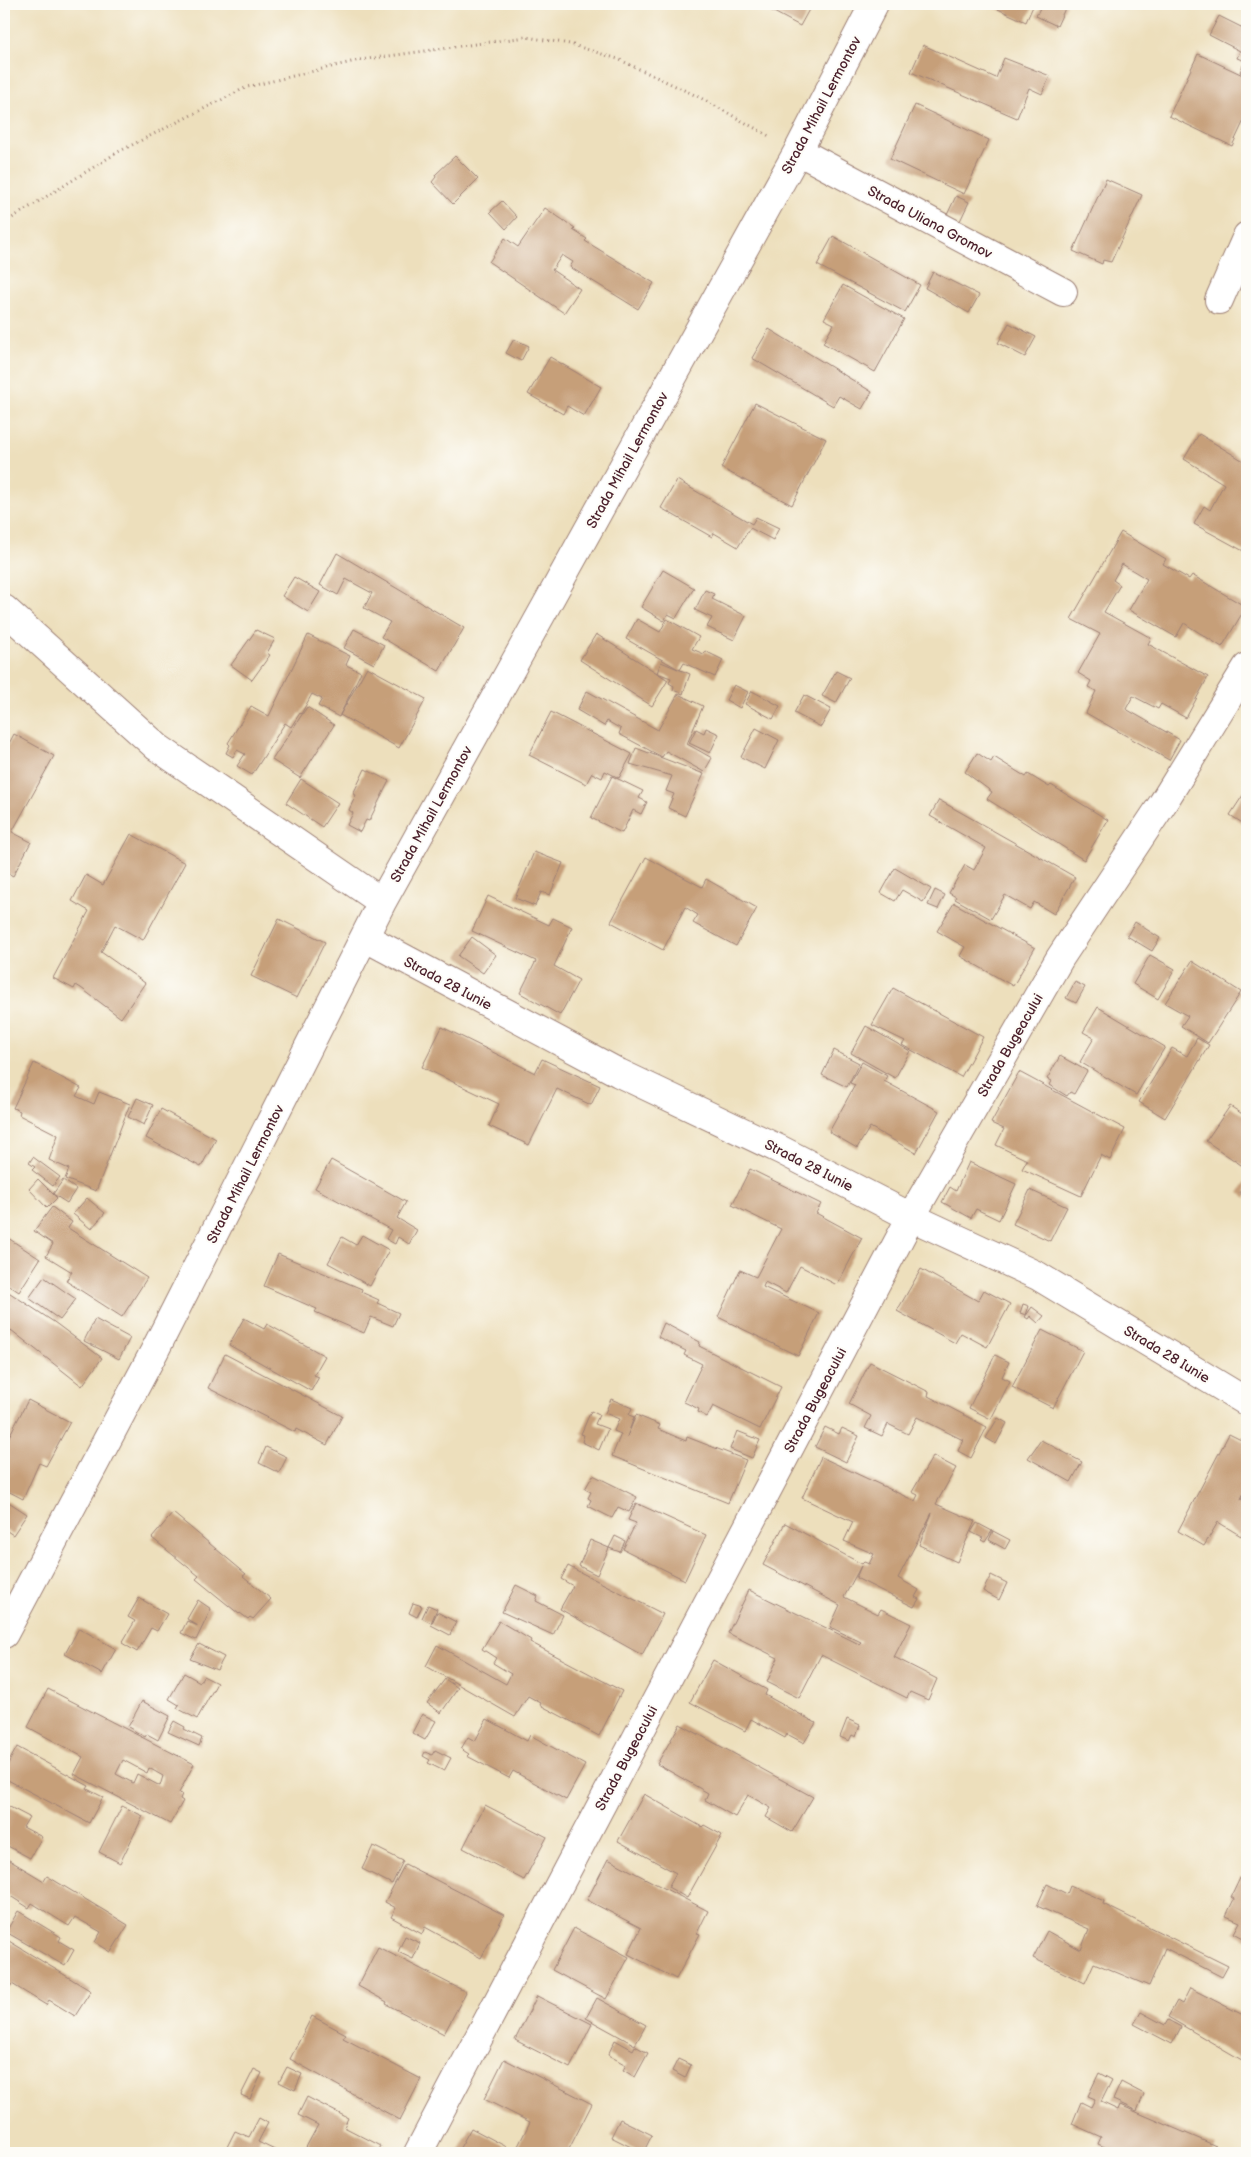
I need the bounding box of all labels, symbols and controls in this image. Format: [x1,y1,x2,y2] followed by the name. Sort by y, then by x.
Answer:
[778,33,865,177] street label: Strada Mihail Lermontov
[865,182,995,263] street label: Strada Uliana Gromov
[583,389,672,531] street label: Strada Mihail Lermontov
[387,743,476,885] street label: Strada Mihail Lermontov
[401,953,495,1014] street label: Strada 28 Iunie
[974,991,1047,1100] street label: Strada Bugeacului
[203,1102,288,1246] street label: Strada Mihail Lermontov
[762,1136,856,1195] street label: Strada 28 Iunie
[1121,1322,1213,1387] street label: Strada 28 Iunie
[781,1345,850,1456] street label: Strada Bugeacului
[592,1703,661,1814] street label: Strada Bugeacului

